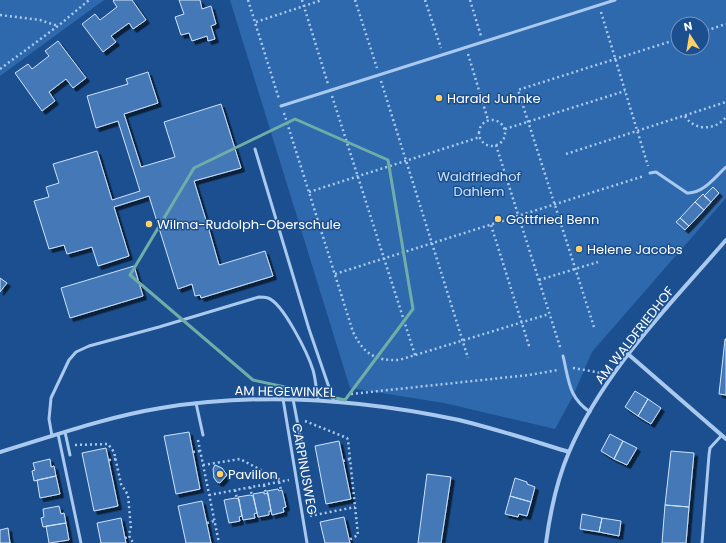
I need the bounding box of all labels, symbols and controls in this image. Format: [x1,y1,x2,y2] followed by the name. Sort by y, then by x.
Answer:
[670,16,710,56] north arrow
[682,18,694,35] text: N
[447,89,540,108] place label: Harald Juhnke
[434,93,444,103] marker: Harald Juhnke
[437,167,521,201] park label: Waldfriedhof Dahlem
[506,210,599,229] place label: Gottfried Benn
[493,214,503,224] marker: Gottfried Benn
[157,215,341,234] place label: Wilma-Rudolph-Oberschule
[144,219,154,229] marker: Wilma-Rudolph-Oberschule
[587,240,683,259] place label: Helene Jacobs
[574,244,584,254] marker: Helene Jacobs
[590,282,679,388] street label: AM WALDFRIEDHOF
[234,381,336,402] street label: AM HEGEWINKEL
[287,422,322,516] street label: CARPINUSWEG
[228,465,278,484] place label: Pavillon
[215,469,225,479] marker: Pavillon

